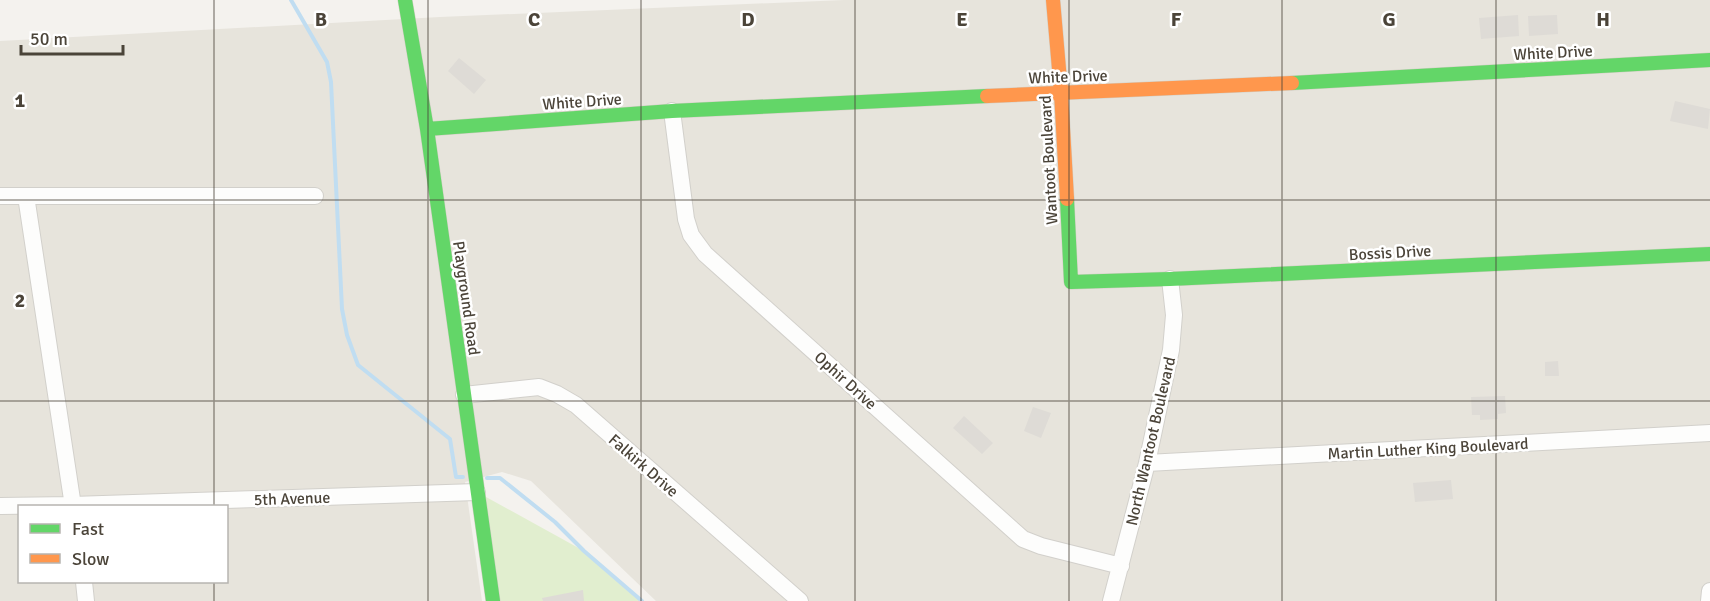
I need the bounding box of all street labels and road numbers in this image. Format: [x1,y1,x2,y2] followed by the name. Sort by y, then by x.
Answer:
[1513,41,1593,65] street label: White Drive
[1028,66,1108,88] street label: White Drive
[542,89,622,115] street label: White Drive
[1036,95,1062,225] street label: Wantoot Boulevard
[448,240,484,357] street label: Playground Road
[1348,241,1432,265] street label: Bossis Drive
[810,347,881,414] street label: Ophir Drive
[1122,355,1180,528] street label: North Wantoot Boulevard
[604,430,682,502] street label: Falkirk Drive
[1327,434,1529,464] street label: Martin Luther King Boulevard
[253,488,331,510] street label: 5th Avenue

